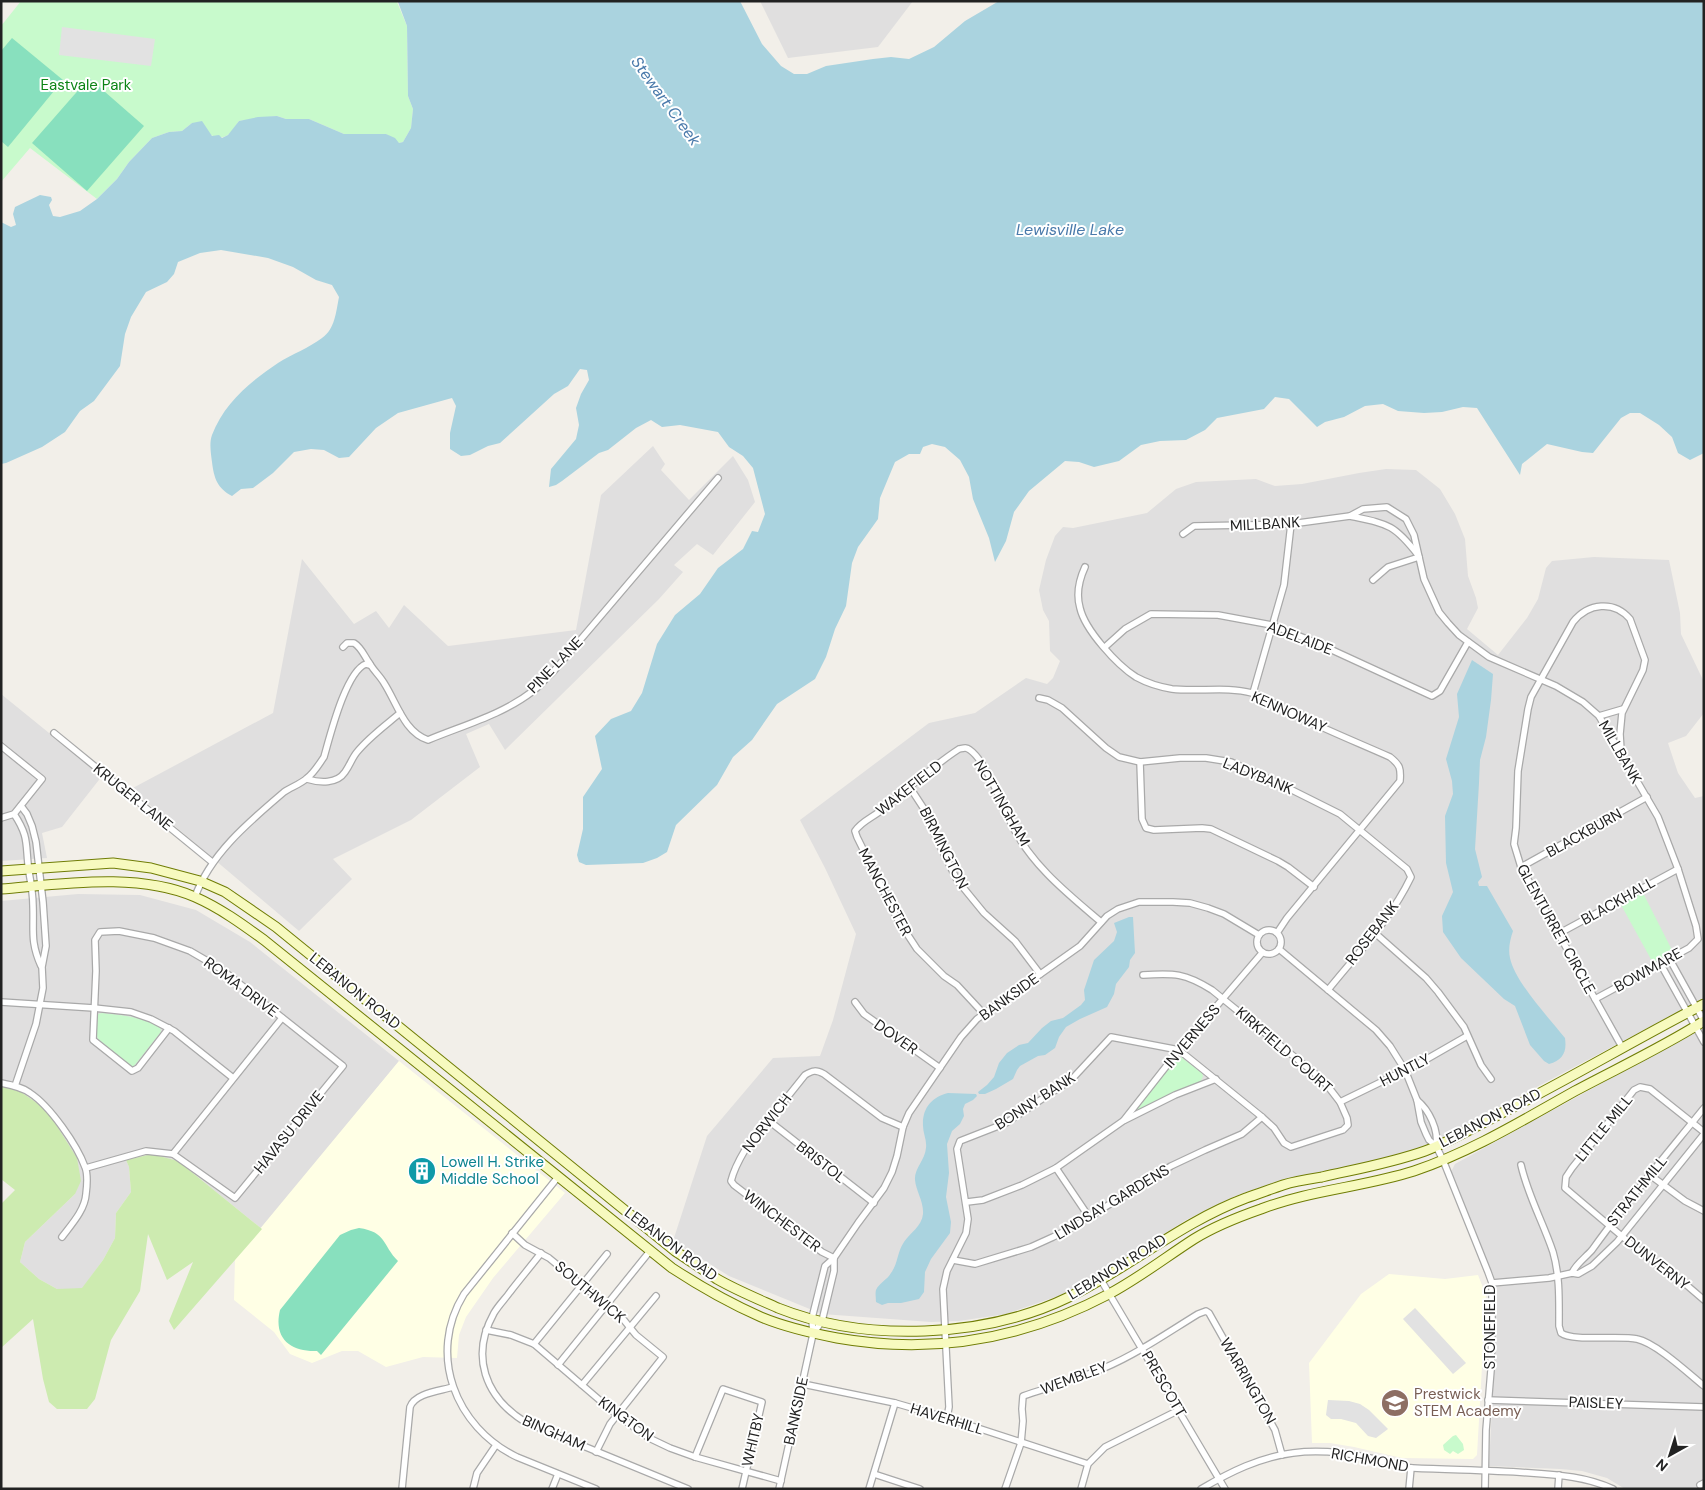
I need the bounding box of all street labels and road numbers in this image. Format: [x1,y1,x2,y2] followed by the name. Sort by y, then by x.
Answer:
[1230,512,1301,536] street label: MILLBANK
[1264,616,1336,660] street label: ADELAIDE
[523,632,587,698] street label: PINE LANE
[1248,687,1330,738] street label: KENNOWAY
[1594,717,1646,787] street label: MILLBANK
[1220,753,1296,799] street label: LADYBANK
[872,756,946,820] street label: WAKEFIELD
[969,756,1035,850] street label: NOTTINGHAM
[89,759,177,835] street label: KRUGER LANE
[915,804,973,892] street label: BIRMINGTON
[1542,804,1626,862] street label: BLACKBURN
[853,845,917,939] street label: MANCHESTER
[1512,861,1600,997] street label: GLENTURRET CIRCLE
[1577,872,1659,930] street label: BLACKHALL
[1341,897,1403,969] street label: ROSEBANK
[1610,943,1686,997] street label: BOWMARE
[305,948,405,1034] street label: LEBANON ROAD
[200,952,282,1022] street label: ROMA DRIVE
[975,969,1043,1025] street label: BANKSIDE
[1159,1000,1225,1072] street label: INVERNESS
[1232,1003,1336,1097] street label: KIRKFIELD COURT
[870,1015,922,1059] street label: DOVER
[1376,1049,1434,1091] street label: HUNTLY
[991,1067,1079,1134] street label: BONNY BANK
[1436,1084,1544,1152] street label: LEBANON ROAD
[249,1086,329,1178] street label: HAVASU DRIVE
[738,1089,796,1157] street label: NORWICH
[1571,1090,1637,1166] street label: LITTLE MILL
[792,1136,850,1188] street label: BRISTOL
[1602,1152,1672,1230] street label: STRATHMILL
[1051,1160,1173,1244] street label: LINDSAY GARDENS
[739,1185,825,1257] street label: WINCHESTER
[620,1202,722,1286] street label: LEBANON ROAD
[1064,1230,1170,1304] street label: LEBANON ROAD
[1621,1231,1694,1295] street label: DUNVERNY
[551,1257,630,1328] street label: SOUTHWICK
[1480,1284,1500,1370] street label: STONEFIELD
[1215,1334,1281,1428] street label: WARRINGTON
[1137,1347,1191,1421] street label: PRESCOTT
[1038,1357,1110,1399] street label: WEMBLEY
[779,1375,813,1447] street label: BANKSIDE
[594,1392,658,1446] street label: KINGTON
[1568,1392,1624,1414] street label: PAISLEY
[908,1398,986,1440] street label: HAVERHILL
[519,1410,589,1456] street label: BINGHAM
[737,1411,769,1469] street label: WHITBY
[1330,1443,1410,1477] street label: RICHMOND

